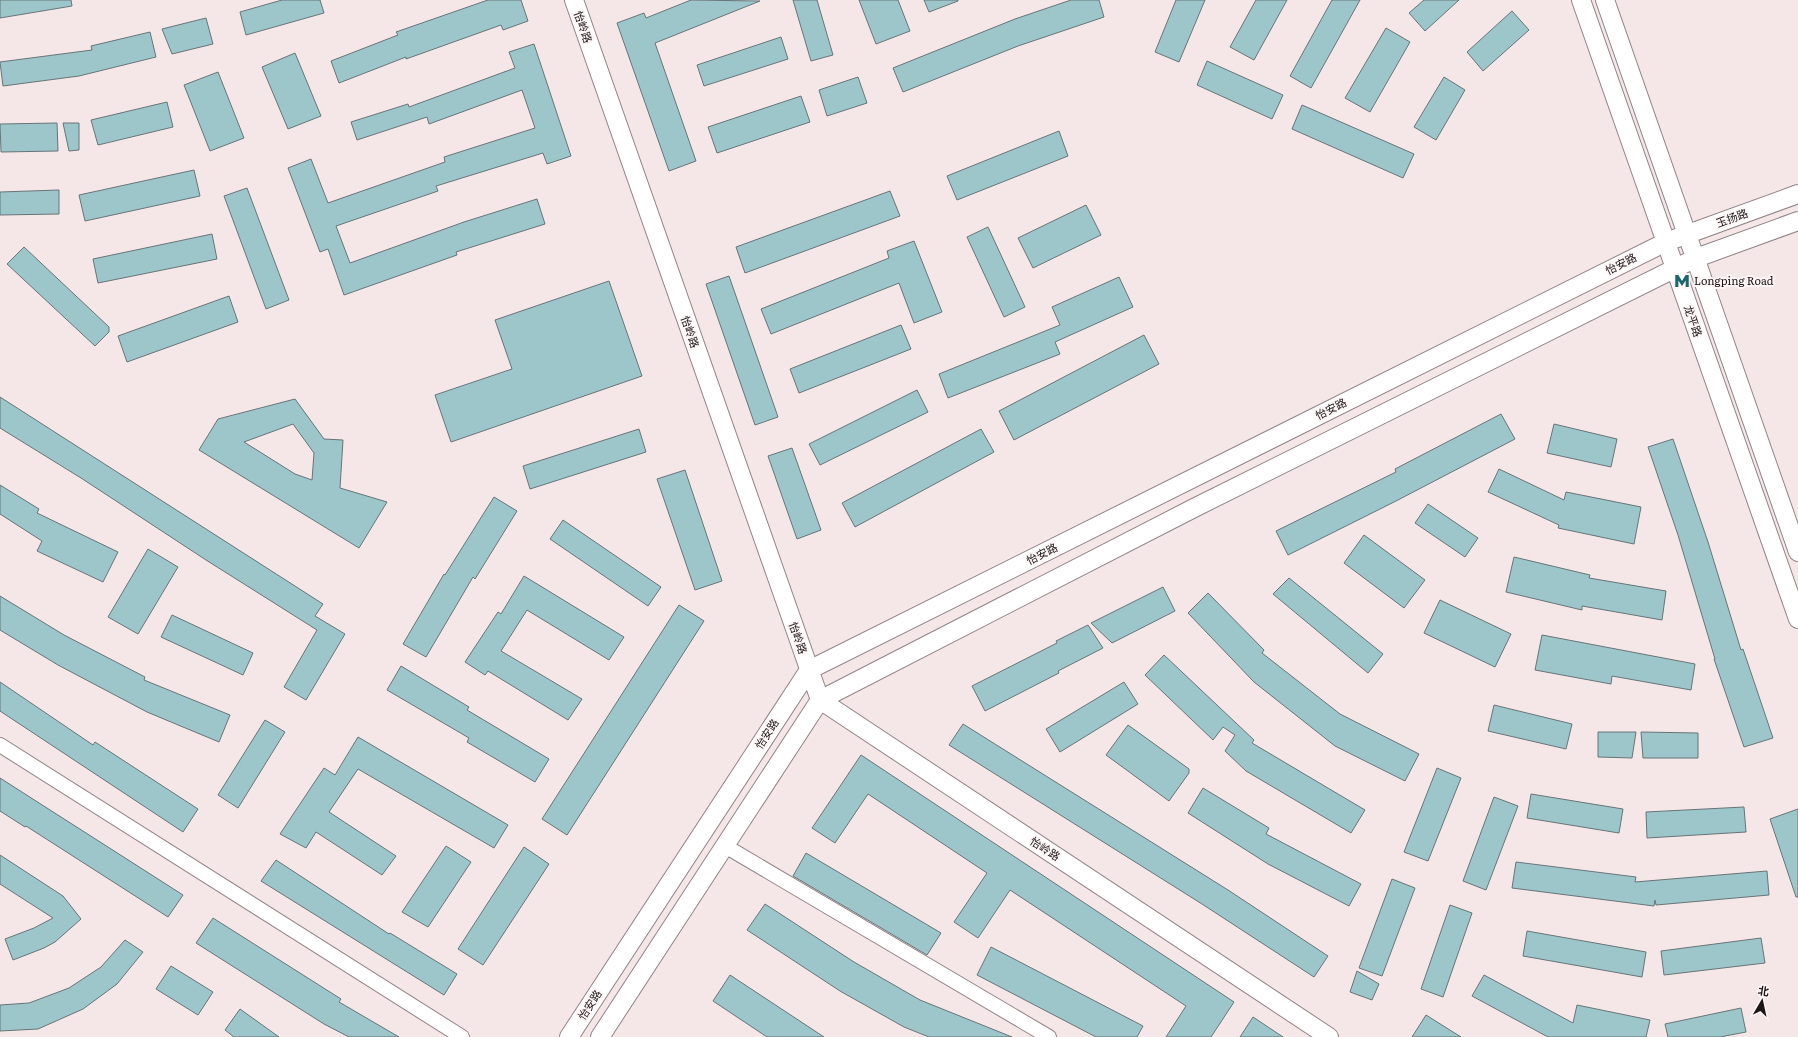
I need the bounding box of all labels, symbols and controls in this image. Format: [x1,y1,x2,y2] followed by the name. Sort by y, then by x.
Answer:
[571,8,597,45] street label: 怡岭路
[1713,204,1750,230] street label: 玉扬路
[1602,248,1639,278] street label: 怡安路
[1673,272,1691,290] metro station icon: Longping Road
[1694,272,1774,288] place label: Longping Road
[1681,302,1707,339] street label: 龙平路
[678,313,704,350] street label: 怡岭路
[1312,393,1349,423] street label: 怡安路
[1023,538,1060,568] street label: 怡安路
[786,619,812,656] street label: 怡岭路
[750,715,782,752] street label: 怡安路
[1027,832,1064,864] street label: 怡岭路
[1742,981,1782,1021] north arrow
[1757,981,1770,999] text: 北
[573,986,605,1023] street label: 怡安路

